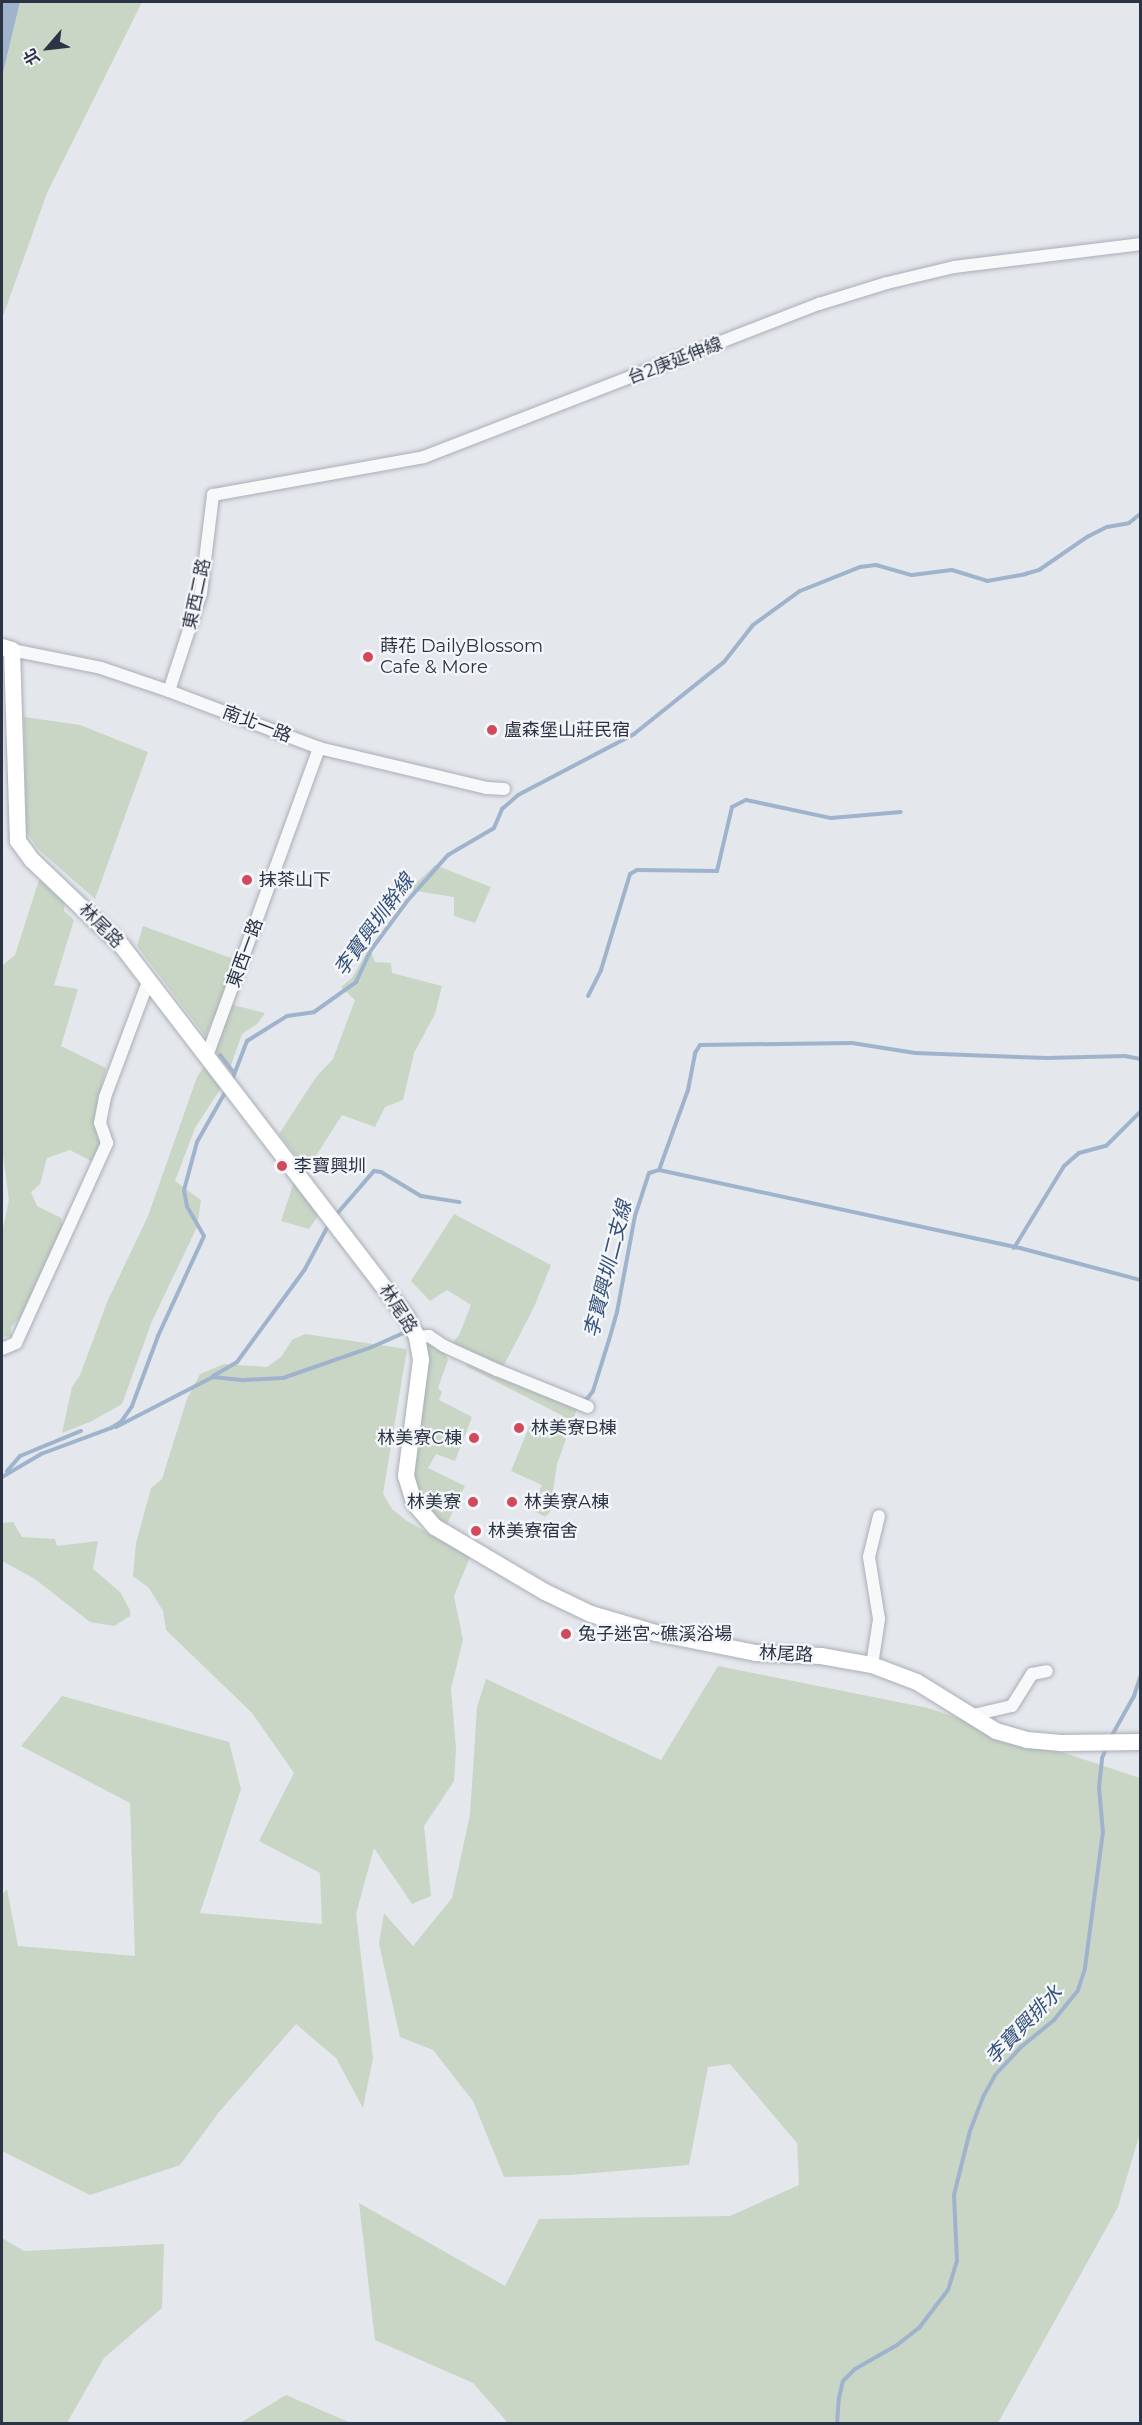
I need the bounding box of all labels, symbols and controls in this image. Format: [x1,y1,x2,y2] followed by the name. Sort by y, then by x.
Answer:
[18,18,78,78] north arrow
[20,45,44,68] text: 北
[624,333,726,389] street label: 台2庚延伸線
[179,557,215,631] street label: 東西二路
[380,636,543,678] place label: 蒔花 DailyBlossom Cafe & More
[361,650,375,664] marker: 蒔花 DailyBlossom Cafe & More
[220,701,294,747] street label: 南北一路
[504,719,630,741] place label: 盧森堡山莊民宿
[485,723,499,737] marker: 盧森堡山莊民宿
[259,869,331,891] place label: 抹茶山下
[329,869,419,981] water label: 李寶興圳幹線
[240,873,254,887] marker: 抹茶山下
[74,899,128,953] street label: 林尾路
[223,915,267,991] street label: 東西一路
[294,1155,366,1177] place label: 李寶興圳
[275,1159,289,1173] marker: 李寶興圳
[579,1198,637,1340] water label: 李寶興圳二支線
[374,1280,422,1338] street label: 林尾路
[531,1417,617,1439] place label: 林美寮B棟
[512,1421,526,1435] marker: 林美寮B棟
[377,1427,462,1449] place label: 林美寮C棟
[467,1431,481,1445] marker: 林美寮C棟
[407,1491,461,1513] place label: 林美寮
[524,1491,609,1513] place label: 林美寮A棟
[466,1495,480,1509] marker: 林美寮
[505,1495,519,1509] marker: 林美寮A棟
[488,1520,578,1542] place label: 林美寮宿舍
[469,1524,483,1538] marker: 林美寮宿舍
[578,1623,732,1645] place label: 兔子迷宮~礁溪浴場
[559,1627,573,1641] marker: 兔子迷宮~礁溪浴場
[758,1642,814,1666] street label: 林尾路
[981,1981,1067,2069] water label: 李寶興排水

